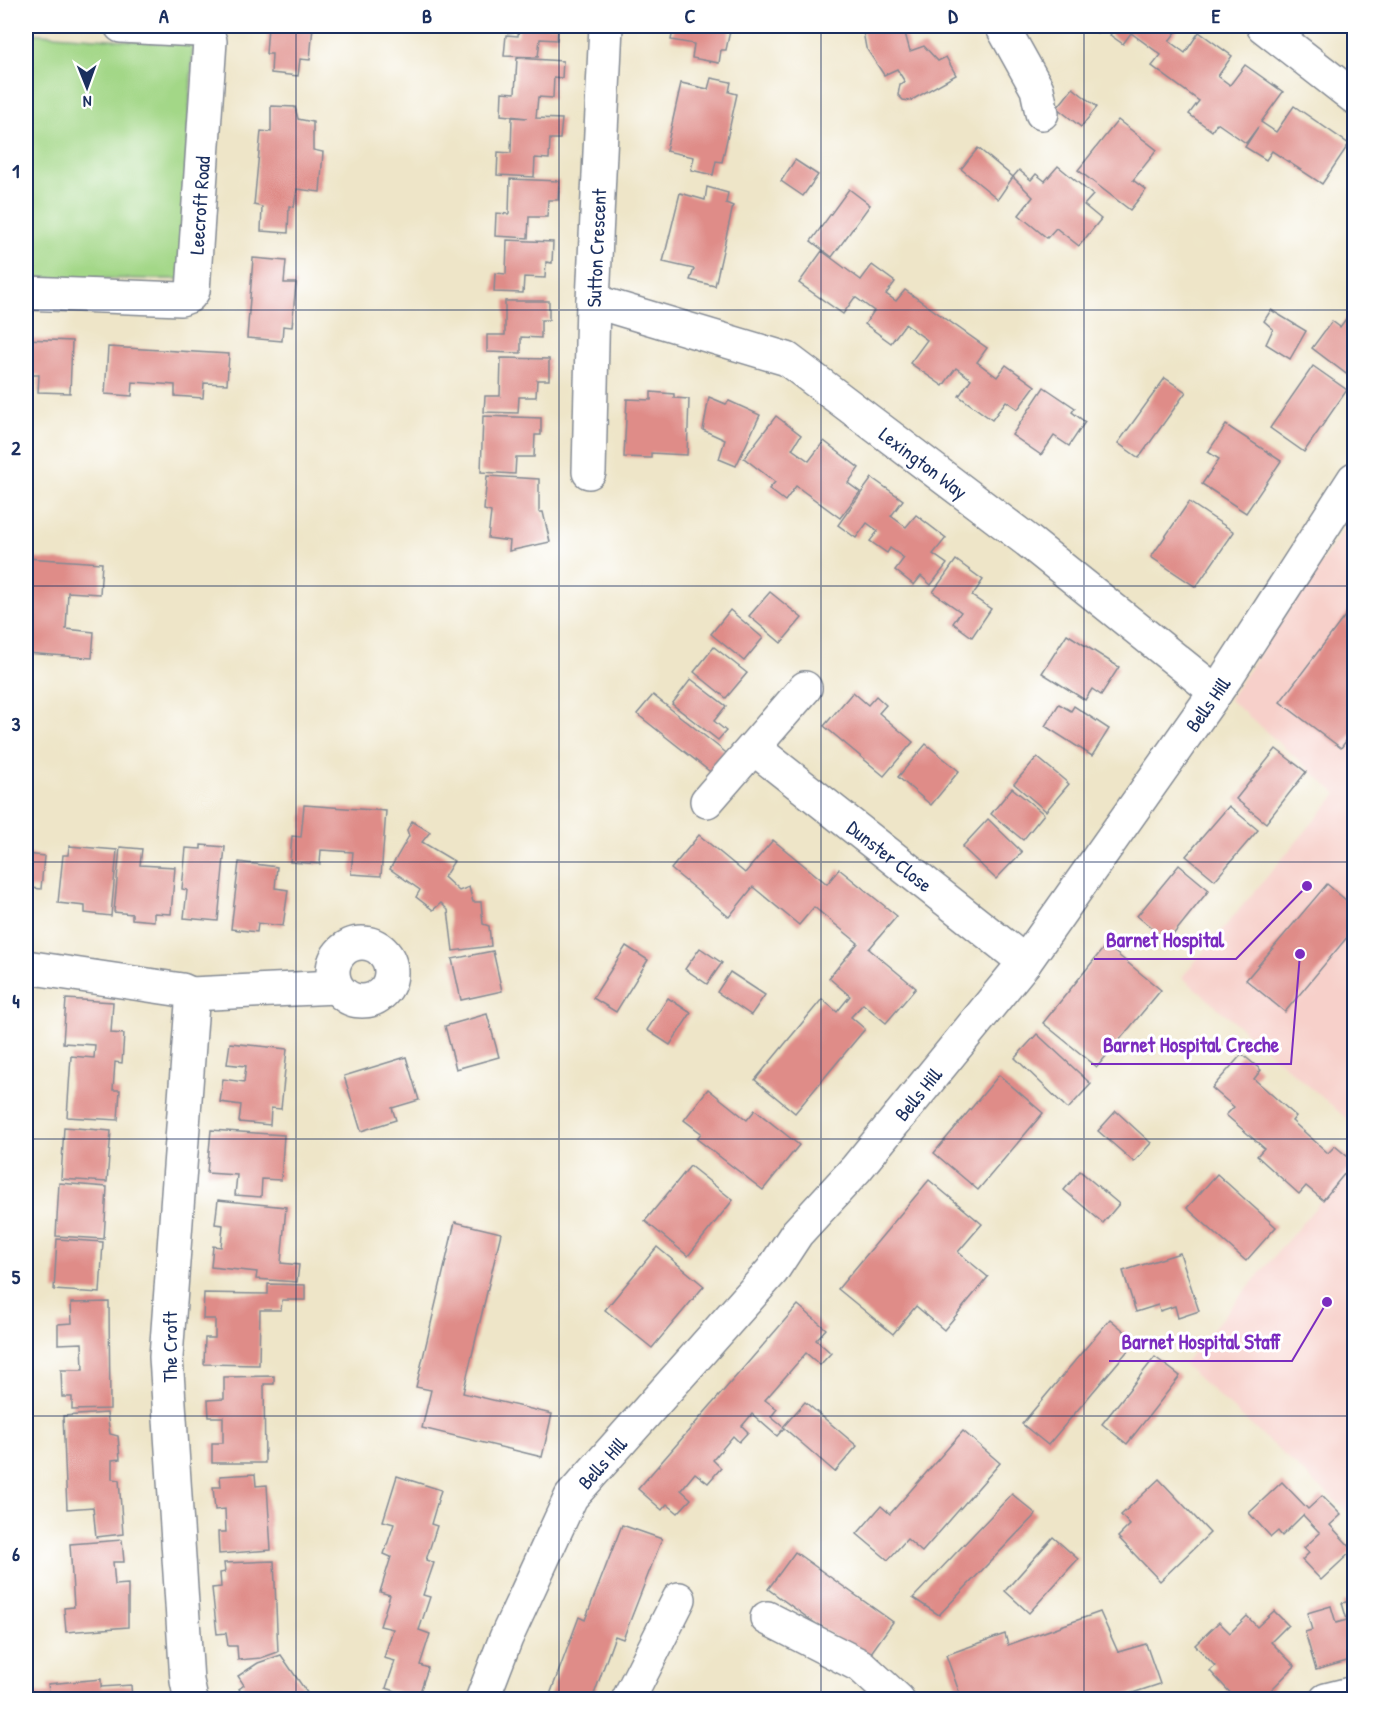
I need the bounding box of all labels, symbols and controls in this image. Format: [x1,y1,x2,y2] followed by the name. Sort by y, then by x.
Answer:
[159,2,169,29] text: A
[422,2,432,29] text: B
[685,2,696,29] text: C
[948,2,958,29] text: D
[1212,2,1221,29] text: E
[57,57,117,117] north arrow
[82,91,92,113] text: N
[182,155,216,255] street label: Leecroft Road
[12,157,20,184] text: 1
[579,187,612,308] street label: Sutton Crescent
[874,420,974,504] street label: Lexington Way
[11,434,21,461] text: 2
[1179,671,1236,737] street label: Bells Hill
[12,710,21,737] text: 3
[842,814,938,898] street label: Dunster Close
[1094,920,1236,959] callout: Barnet Hospital
[1106,925,1224,955] text: Barnet Hospital
[12,987,20,1014] text: 4
[1091,1025,1291,1064] callout: Barnet Hospital Creche
[1103,1030,1280,1060] text: Barnet Hospital Creche
[888,1061,948,1126] street label: Bells Hill
[12,1263,21,1290] text: 5
[156,1310,183,1383] street label: The Croft
[1109,1322,1292,1361] callout: Barnet Hospital Staff
[1122,1327,1281,1357] text: Barnet Hospital Staff
[571,1430,633,1494] street label: Bells Hill
[12,1540,20,1567] text: 6

